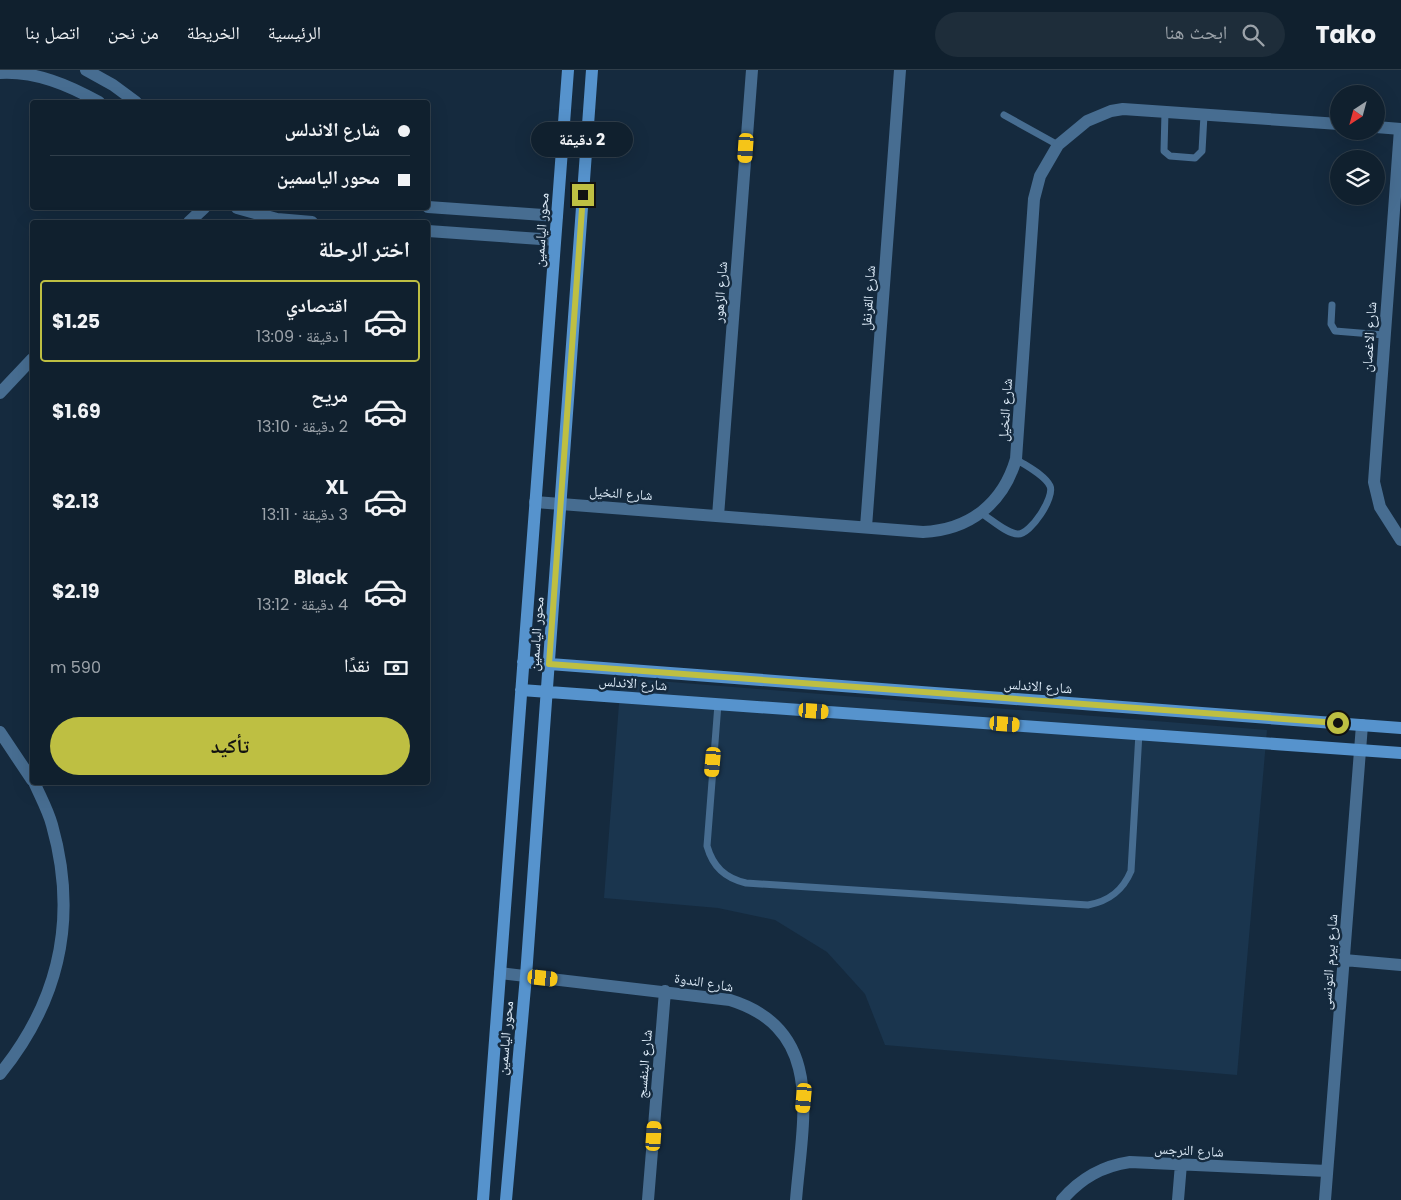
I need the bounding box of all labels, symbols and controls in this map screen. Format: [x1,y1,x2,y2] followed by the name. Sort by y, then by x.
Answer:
[935,12,1285,57] search box
[1315,18,1376,51] text: Tako
[1164,19,1227,46] text: ابحث هنا
[25,20,80,45] text: اتصل بنا
[108,20,159,45] text: من نحن
[187,20,240,45] text: الخريطة
[268,20,321,45] text: الرئيسية
[1239,21,1267,49] icon: search
[1330,85,1385,140] north arrow
[1330,85,1385,205] map controls
[284,116,380,143] text: شارع الاندلس
[532,122,634,158] callout: 2 دقيقة
[559,128,605,151] text: 2 دقيقة
[737,133,754,163] car
[1330,150,1385,205] button: layers
[277,164,380,191] text: محور الياسمين
[572,184,594,206] route end
[528,192,554,268] street label: محور الياسمين
[319,234,410,265] text: اختر الرحلة
[708,261,732,324] street label: شارع الزهور
[856,265,880,331] street label: شارع القرنفل
[286,292,348,319] text: اقتصادي
[363,299,408,344] icon: car
[1357,301,1381,373] street label: شارع الاغصان
[52,308,100,335] text: $1.25
[256,325,348,348] text: 1 دقيقة · 13:09
[993,378,1017,442] street label: شارع النخيل
[311,382,348,409] text: مريح
[363,389,408,434] icon: car
[52,398,101,425] text: $1.69
[257,415,348,438] text: 2 دقيقة · 13:10
[325,474,348,501] text: XL
[363,479,408,524] icon: car
[589,481,653,505] street label: شارع النخيل
[52,488,99,515] text: $2.13
[262,503,348,526] text: 3 دقيقة · 13:11
[294,564,348,591] text: Black
[363,569,408,614] icon: car
[52,578,100,605] text: $2.19
[257,593,348,616] text: 4 دقيقة · 13:12
[523,596,549,672] street label: محور الياسمين
[344,652,370,679] text: نقدًا
[382,654,410,682] icon: cash
[50,656,101,679] text: 590 m
[598,671,668,695] street label: شارع الاندلس
[1003,674,1073,698] street label: شارع الاندلس
[798,702,829,720] car
[1327,712,1349,734] route start
[989,715,1020,733] car
[50,717,410,775] button: تأكيد
[704,746,721,778] car
[1316,913,1342,1011] street label: شارع بيرم التونسى
[673,967,735,997] street label: شارع الندوة
[527,969,558,987] car
[492,1000,518,1076] street label: محور الياسمين
[631,1029,657,1099] street label: شارع البنفسج
[795,1082,812,1114] car
[645,1121,662,1151] car
[1154,1138,1224,1162] street label: شارع النرجس

